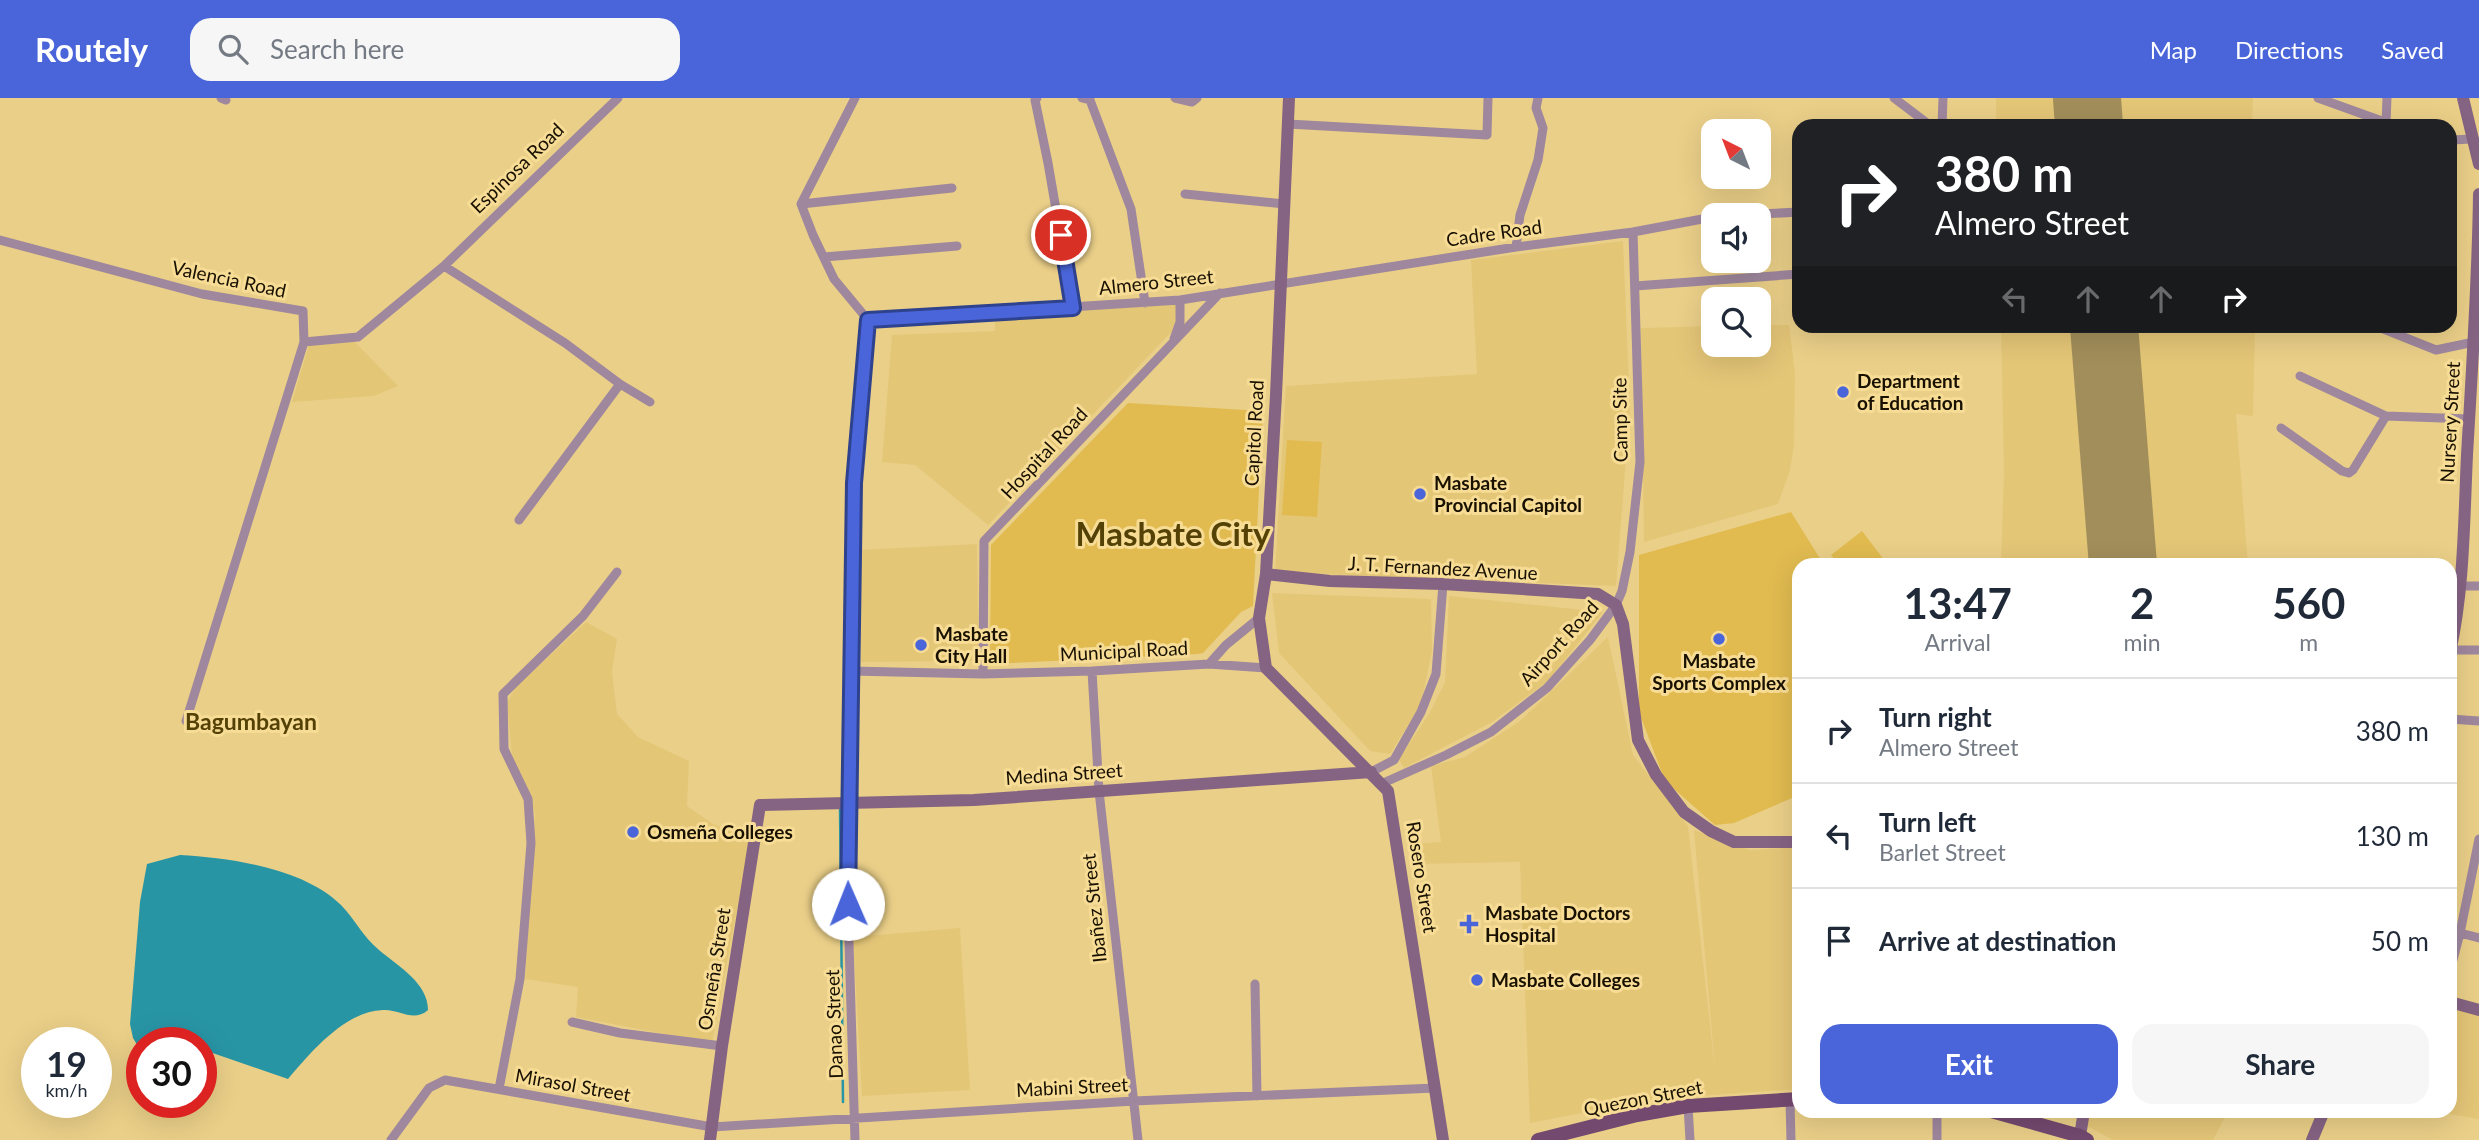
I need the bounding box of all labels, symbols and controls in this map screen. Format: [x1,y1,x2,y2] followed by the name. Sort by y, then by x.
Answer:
[190,18,680,81] search box
[35,29,148,69] text: Routely
[214,30,252,68] icon: search
[270,33,404,65] text: Search here
[2150,35,2197,64] text: Map
[2235,35,2343,64] text: Directions
[2381,35,2444,64] text: Saved
[465,118,568,218] street label: Espinosa Road
[1701,119,1771,189] north arrow
[1701,119,1771,357] map controls
[1935,144,2073,202] text: 380 m
[1820,147,1911,238] icon: right
[1701,203,1771,273] button: sound
[1935,203,2129,242] text: Almero Street
[1031,205,1091,265] pin
[1445,214,1543,251] street label: Cadre Road
[1042,216,1080,254] icon: arrive
[170,255,288,302] street label: Valencia Road
[1097,264,1215,299] street label: Almero Street
[1996,280,2034,318] icon: left
[2069,280,2107,318] icon: ahead
[2142,280,2180,318] icon: ahead
[2215,280,2253,318] icon: right
[1701,287,1771,357] button: search
[2435,361,2464,483] street label: Nursery Street
[1857,369,1963,414] place label: Department of Education
[1607,377,1632,463] street label: Camp Site
[1239,379,1268,487] street label: Capitol Road
[1835,384,1851,400] marker: Department of Education
[996,402,1092,503] street label: Hospital Road
[1434,471,1582,516] place label: Masbate Provincial Capitol
[1412,486,1428,502] marker: Masbate Provincial Capitol
[1076,513,1271,553] district label: Masbate City
[1348,551,1538,584] street label: J. T. Fernandez Avenue
[1904,578,2012,628] text: 13:47
[2130,578,2154,628] text: 2
[2272,578,2345,628] text: 560
[1514,595,1603,690] street label: Airport Road
[935,622,1008,667] place label: Masbate City Hall
[1925,628,1991,656] text: Arrival
[2123,628,2161,656] text: min
[2299,628,2318,656] text: m
[1711,631,1727,647] marker: Masbate Sports Complex
[1059,636,1189,665] street label: Municipal Road
[913,637,929,653] marker: Masbate City Hall
[1652,649,1786,694] place label: Masbate Sports Complex
[1879,701,1992,733] text: Turn right
[185,707,317,735] district label: Bagumbayan
[1820,712,1858,750] icon: right
[2356,715,2429,747] text: 380 m
[1879,733,2018,761] text: Almero Street
[1005,758,1124,789] street label: Medina Street
[1879,806,1976,838] text: Turn left
[1820,817,1858,855] icon: left
[647,820,793,843] place label: Osmeña Colleges
[1402,820,1443,934] street label: Rosero Street
[2356,820,2429,852] text: 130 m
[625,824,641,840] marker: Osmeña Colleges
[1879,838,2006,866] text: Barlet Street
[1076,852,1111,964] street label: Ibañez Street
[811,867,885,941] position arrow
[1485,901,1630,946] place label: Masbate Doctors Hospital
[692,906,735,1032] street label: Osmeña Street
[1459,914,1479,934] marker: Masbate Doctors Hospital
[1820,922,1858,960] icon: arrive
[1879,925,2116,957] text: Arrive at destination
[2371,925,2429,957] text: 50 m
[1491,968,1640,991] place label: Masbate Colleges
[820,969,847,1079] street label: Danao Street
[1469,972,1485,988] marker: Masbate Colleges
[1820,1024,2118,1104] button: Exit
[2132,1024,2429,1104] button: Share
[126,1027,217,1118] speed limit sign: 30
[46,1042,87,1084] text: 19
[514,1063,633,1106] street label: Mirasol Street
[1015,1072,1129,1101] street label: Mabini Street
[1582,1075,1704,1120] street label: Quezon Street
[45,1079,88,1101] text: km/h

